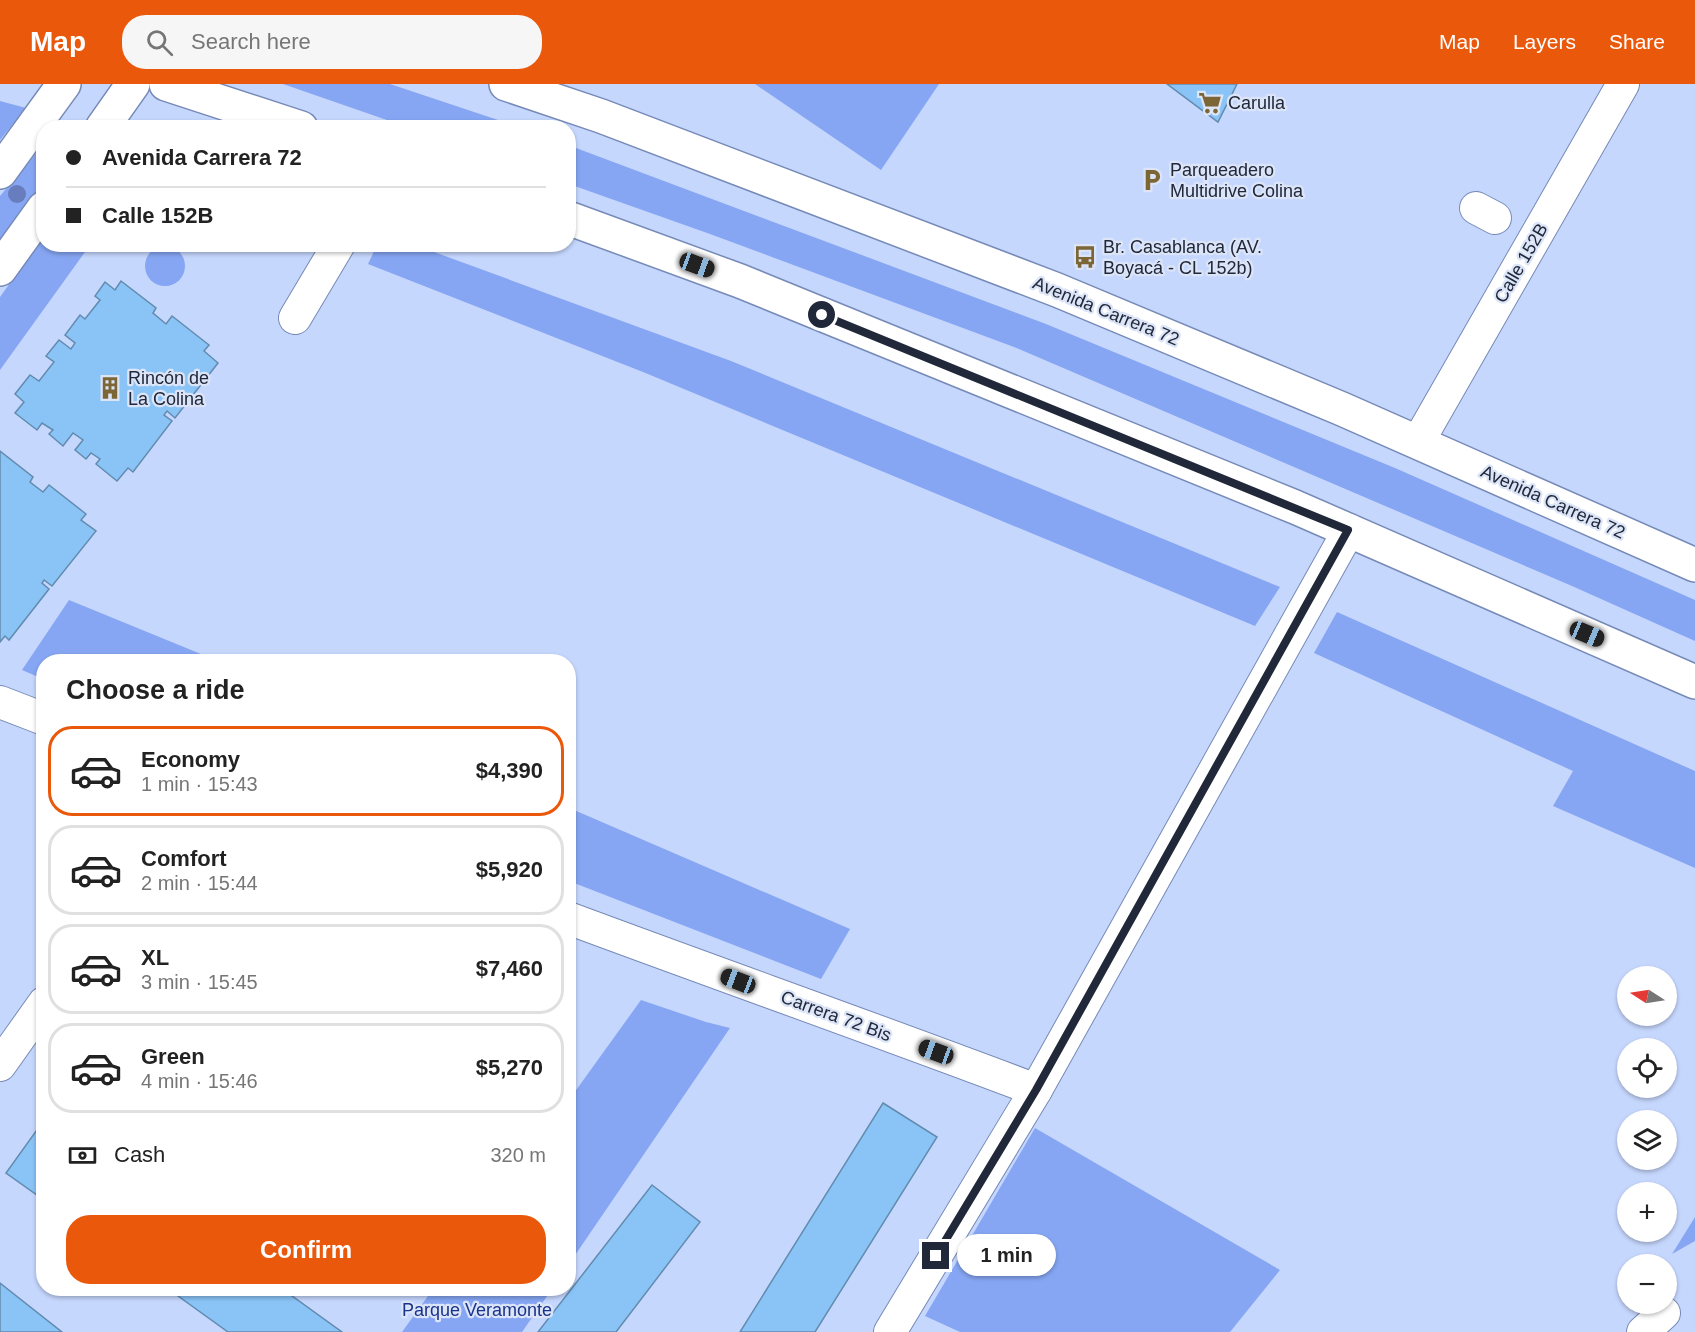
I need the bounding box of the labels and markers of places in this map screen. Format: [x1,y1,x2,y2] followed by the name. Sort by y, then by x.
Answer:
[1197,90,1223,116] supermarket icon: Carulla
[1228,93,1286,113] place label: Carulla
[1170,160,1304,201] place label: Parqueadero Multidrive Colina
[1139,167,1165,193] parking icon: Parqueadero Multidrive Colina
[1103,237,1262,278] place label: Br. Casablanca (AV. Boyacá - CL 152b)
[1072,244,1098,270] bus stop icon: Br. Casablanca (AV. Boyacá - CL 152b)
[128,368,209,409] place label: Rincón de La Colina
[97,375,123,401] building icon: Rincón de La Colina

